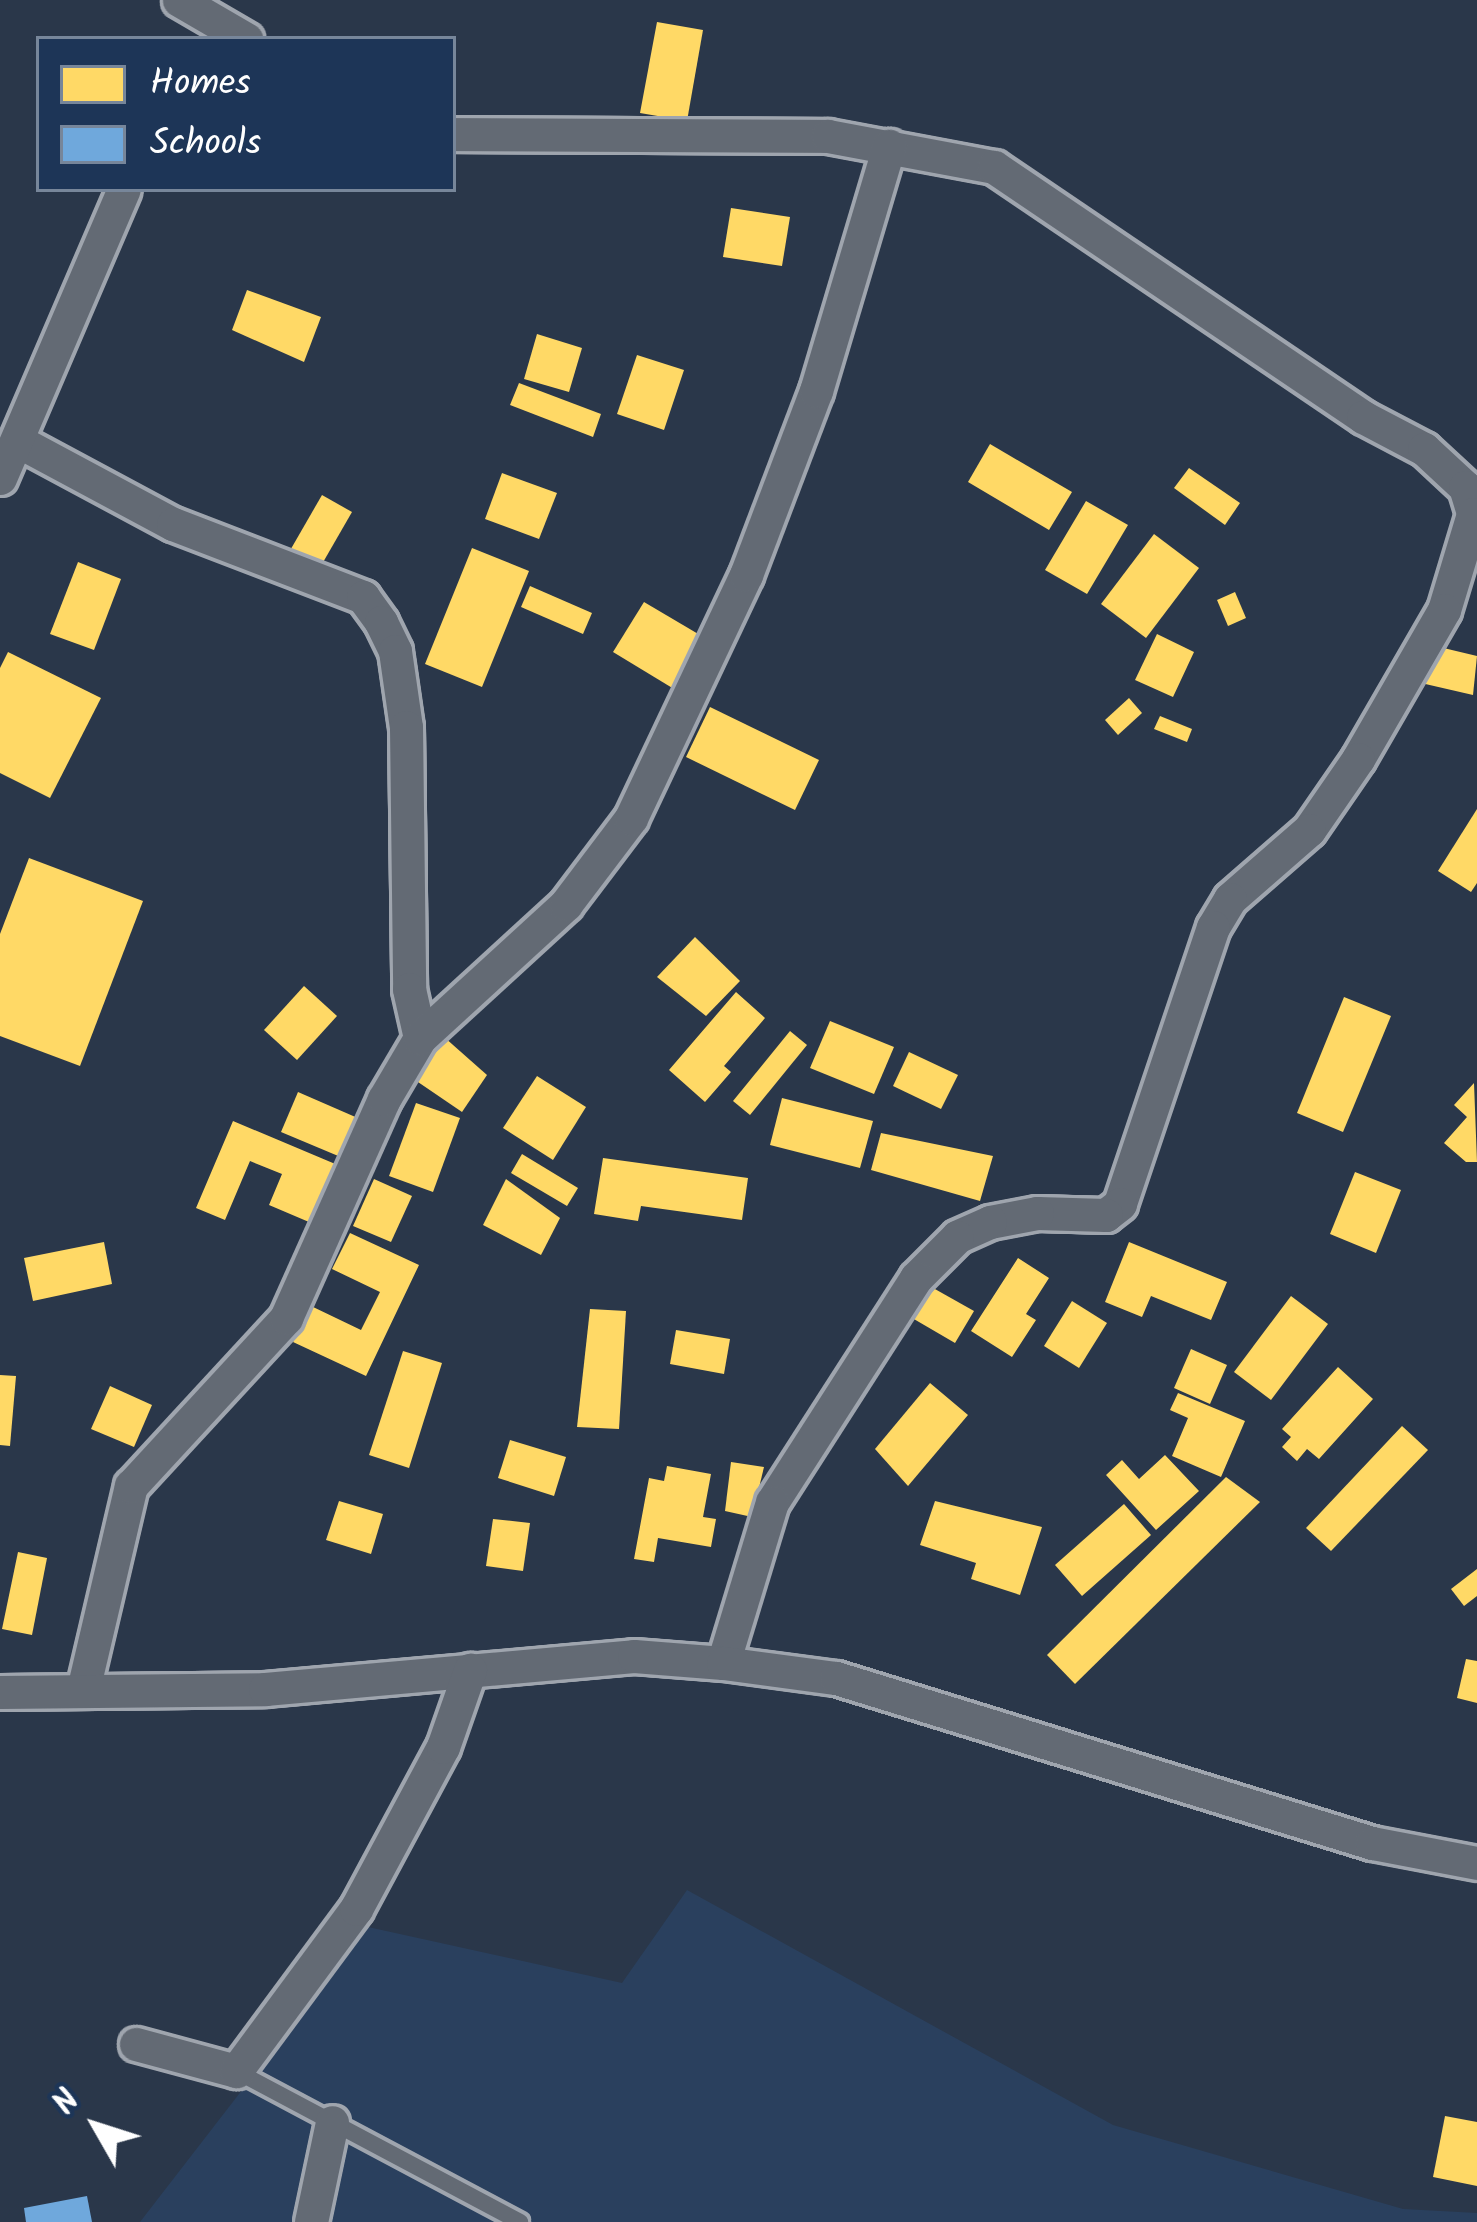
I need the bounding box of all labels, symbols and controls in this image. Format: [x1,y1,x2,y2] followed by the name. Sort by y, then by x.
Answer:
[36,36,456,192] legend
[150,56,251,113] text: Homes
[150,116,261,173] text: Schools
[36,2066,156,2186] north arrow
[40,2078,95,2128] text: N

